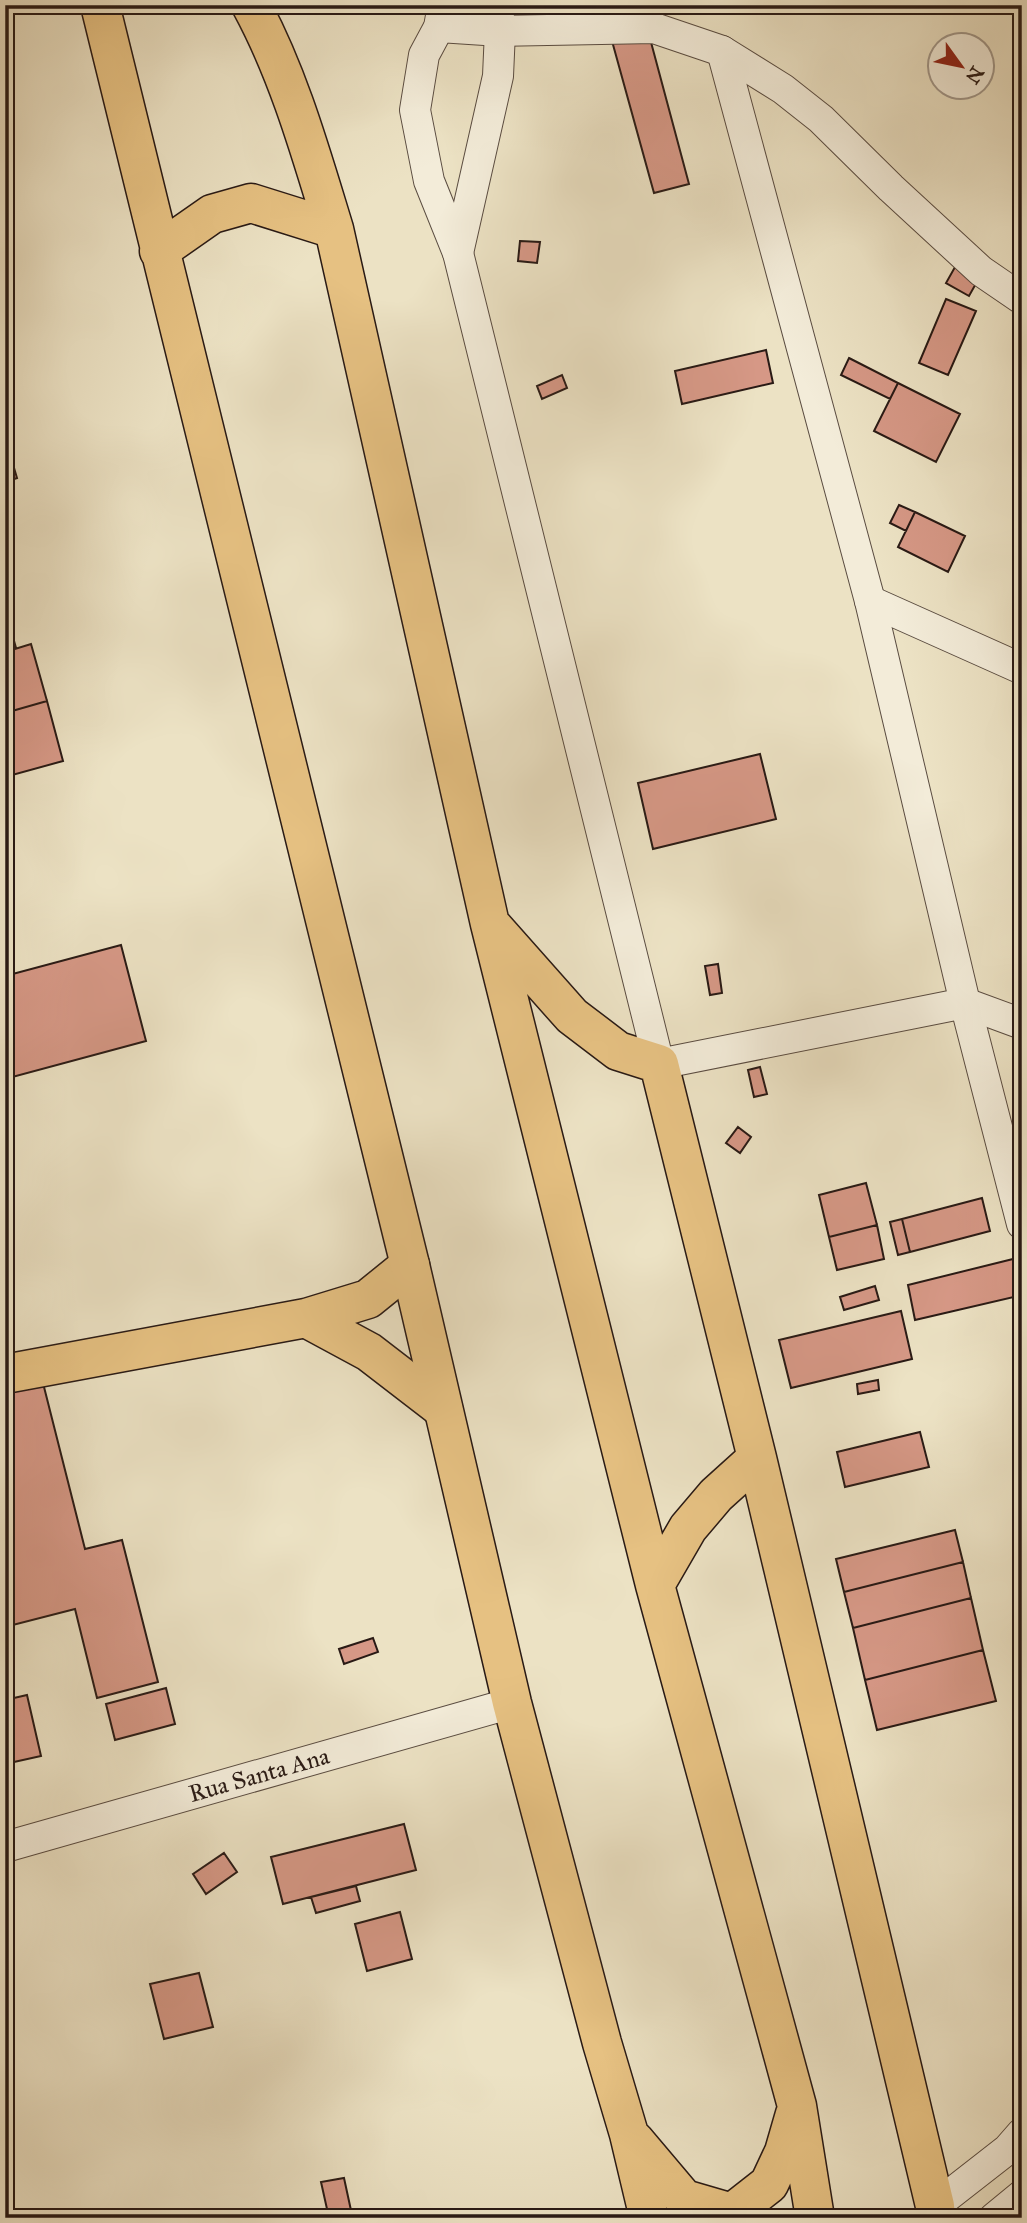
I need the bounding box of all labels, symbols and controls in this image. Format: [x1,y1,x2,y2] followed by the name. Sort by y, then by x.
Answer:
[926,32,996,102] north arrow
[961,62,989,88] text: N
[185,1740,333,1809] street label: Rua Santa Ana

